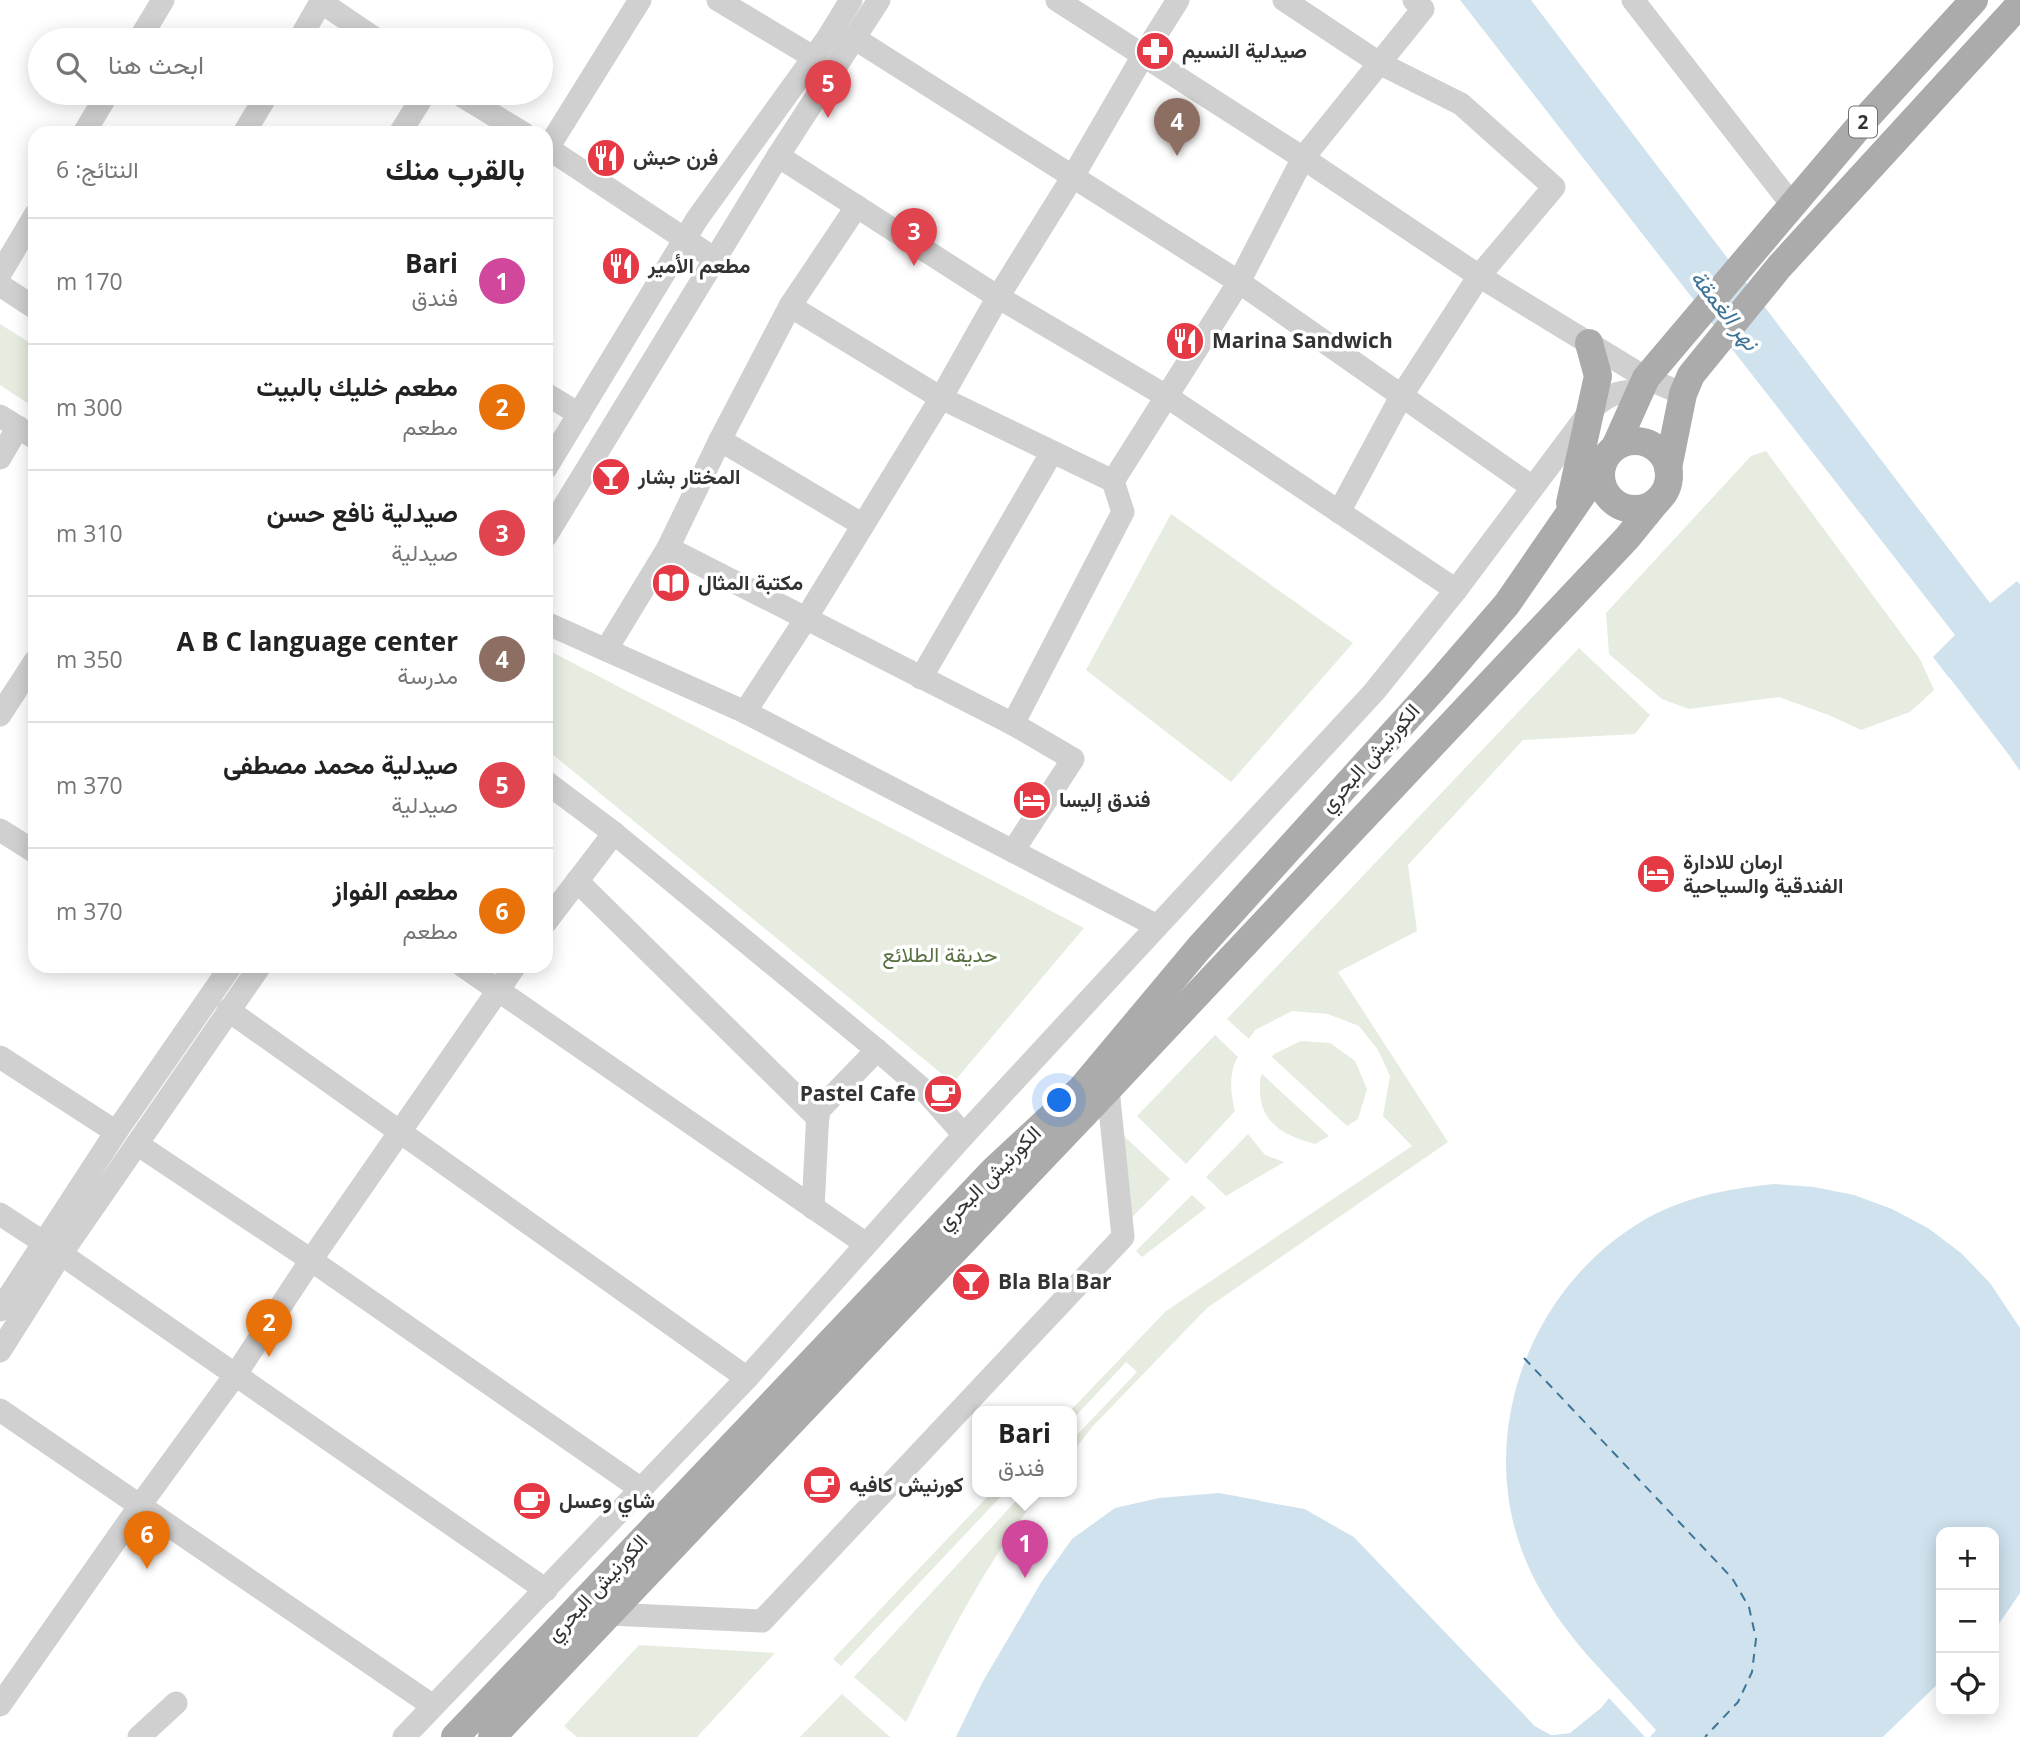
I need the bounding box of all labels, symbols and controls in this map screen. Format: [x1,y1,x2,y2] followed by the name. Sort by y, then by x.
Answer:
[28,28,553,105] search box
[1134,30,1176,72] pharmacy icon: صيدلية النسيم
[1182,36,1307,65] place label: صيدلية النسيم
[108,46,204,82] text: ابحث هنا
[52,48,90,86] icon: search
[805,60,851,118] pin: 5
[1154,98,1200,156] pin: 4
[1849,106,1877,138] road number: 2
[585,137,627,179] restaurant icon: فرن حبش
[633,143,718,171] place label: فرن حبش
[385,148,525,189] text: بالقرب منك
[56,153,139,185] text: النتائج: 6
[891,208,937,266] pin: 3
[405,245,458,281] text: Bari
[600,245,642,287] restaurant icon: مطعم الأمير
[647,251,750,280] place label: مطعم الأمير
[1684,262,1768,358] water label: نهر الغمقة
[56,265,123,297] text: 170 m
[495,265,509,297] text: 1
[412,281,458,313] text: فندق
[1164,320,1206,362] restaurant icon: Marina Sandwich
[1212,326,1393,354] place label: Marina Sandwich
[256,368,458,404] text: مطعم خليك بالبيت
[56,391,123,423] text: 300 m
[495,391,509,423] text: 2
[402,410,458,442] text: مطعم
[590,456,632,498] bar icon: المختار بشار
[637,462,741,490] place label: المختار بشار
[266,494,458,530] text: صيدلية نافع حسن
[56,517,123,549] text: 310 m
[495,517,509,549] text: 3
[391,536,458,568] text: صيدلية
[650,562,692,604] library icon: مكتبة المثال
[698,568,803,596] place label: مكتبة المثال
[176,623,458,659] text: A B C language center
[56,643,123,675] text: 350 m
[495,643,509,675] text: 4
[397,659,458,691] text: مدرسة
[1313,697,1429,820] street label: الكورنيش البحري
[223,746,458,782] text: صيدلية محمد مصطفى
[56,769,123,801] text: 370 m
[495,769,509,801] text: 5
[1011,779,1053,821] hotel icon: فندق إليسا
[1059,785,1151,814] place label: فندق إليسا
[391,788,458,820] text: صيدلية
[1683,847,1843,899] place label: ارمان للادارة الفندقية والسياحية
[1635,853,1677,895] hotel icon: ارمان للادارة الفندقية والسياحية
[333,872,458,908] text: مطعم الفواز
[56,895,123,927] text: 370 m
[495,895,509,927] text: 6
[402,914,458,946] text: مطعم
[882,940,998,969] park label: حديقة الطلائع
[922,1073,964,1115] cafe icon: Pastel Cafe
[800,1079,916,1107] place label: Pastel Cafe
[1042,1083,1076,1117] your location
[930,1119,1050,1239] street label: الكورنيش البحري
[950,1261,992,1303] bar icon: Bla Bla Bar
[998,1267,1112,1295] place label: Bla Bla Bar
[246,1299,292,1357] pin: 2
[972,1406,1077,1497] popup
[998,1415,1051,1451] text: Bari
[998,1451,1044,1483] text: فندق
[801,1464,843,1506] cafe icon: كورنيش كافيه
[849,1470,964,1498] place label: كورنيش كافيه
[511,1480,553,1522] cafe icon: شاي وعسل
[559,1486,655,1518] place label: شاي وعسل
[124,1511,170,1569] pin: 6
[1002,1520,1048,1578] pin: 1
[1936,1527,1999,1716] map controls
[1936,1527,1999,1590] button: +
[539,1528,656,1650] street label: الكورنيش البحري
[1936,1590,1999,1653] button: −
[1936,1653,1999,1716] button: locate

